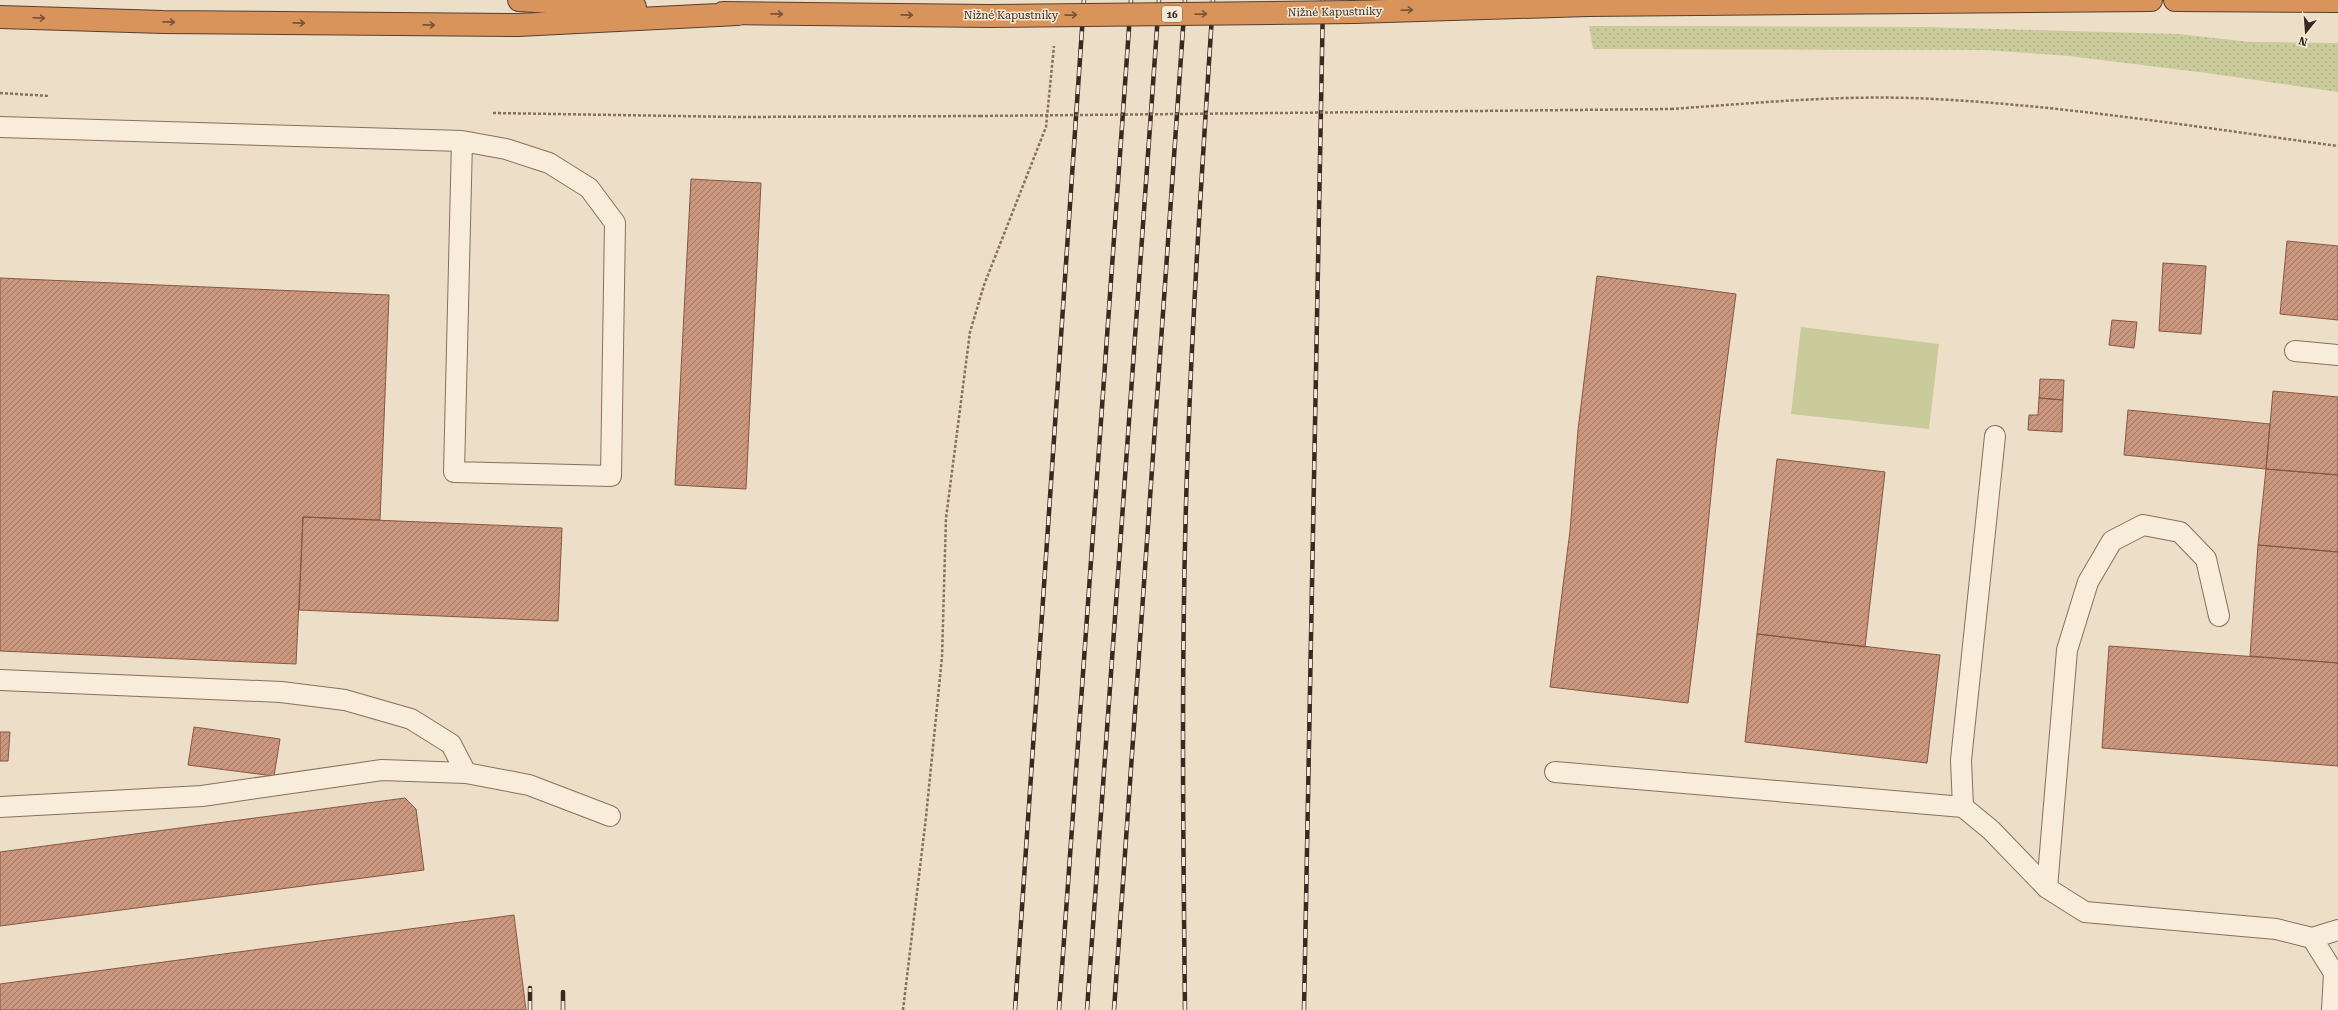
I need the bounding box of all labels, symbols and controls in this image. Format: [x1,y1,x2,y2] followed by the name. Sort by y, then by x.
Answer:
[1288,5,1383,19] street label: Nižné Kapustníky
[1162,6,1182,22] road number: 16
[1400,6,1413,14] one-way arrow
[964,9,1059,22] street label: Nižné Kapustníky
[770,10,783,18] one-way arrow
[1194,10,1207,17] one-way arrow
[900,11,913,19] one-way arrow
[1064,11,1077,19] one-way arrow
[2286,12,2326,52] north arrow
[32,15,45,22] one-way arrow
[162,18,175,26] one-way arrow
[292,19,305,27] one-way arrow
[422,21,435,28] one-way arrow
[2297,33,2309,49] text: N

